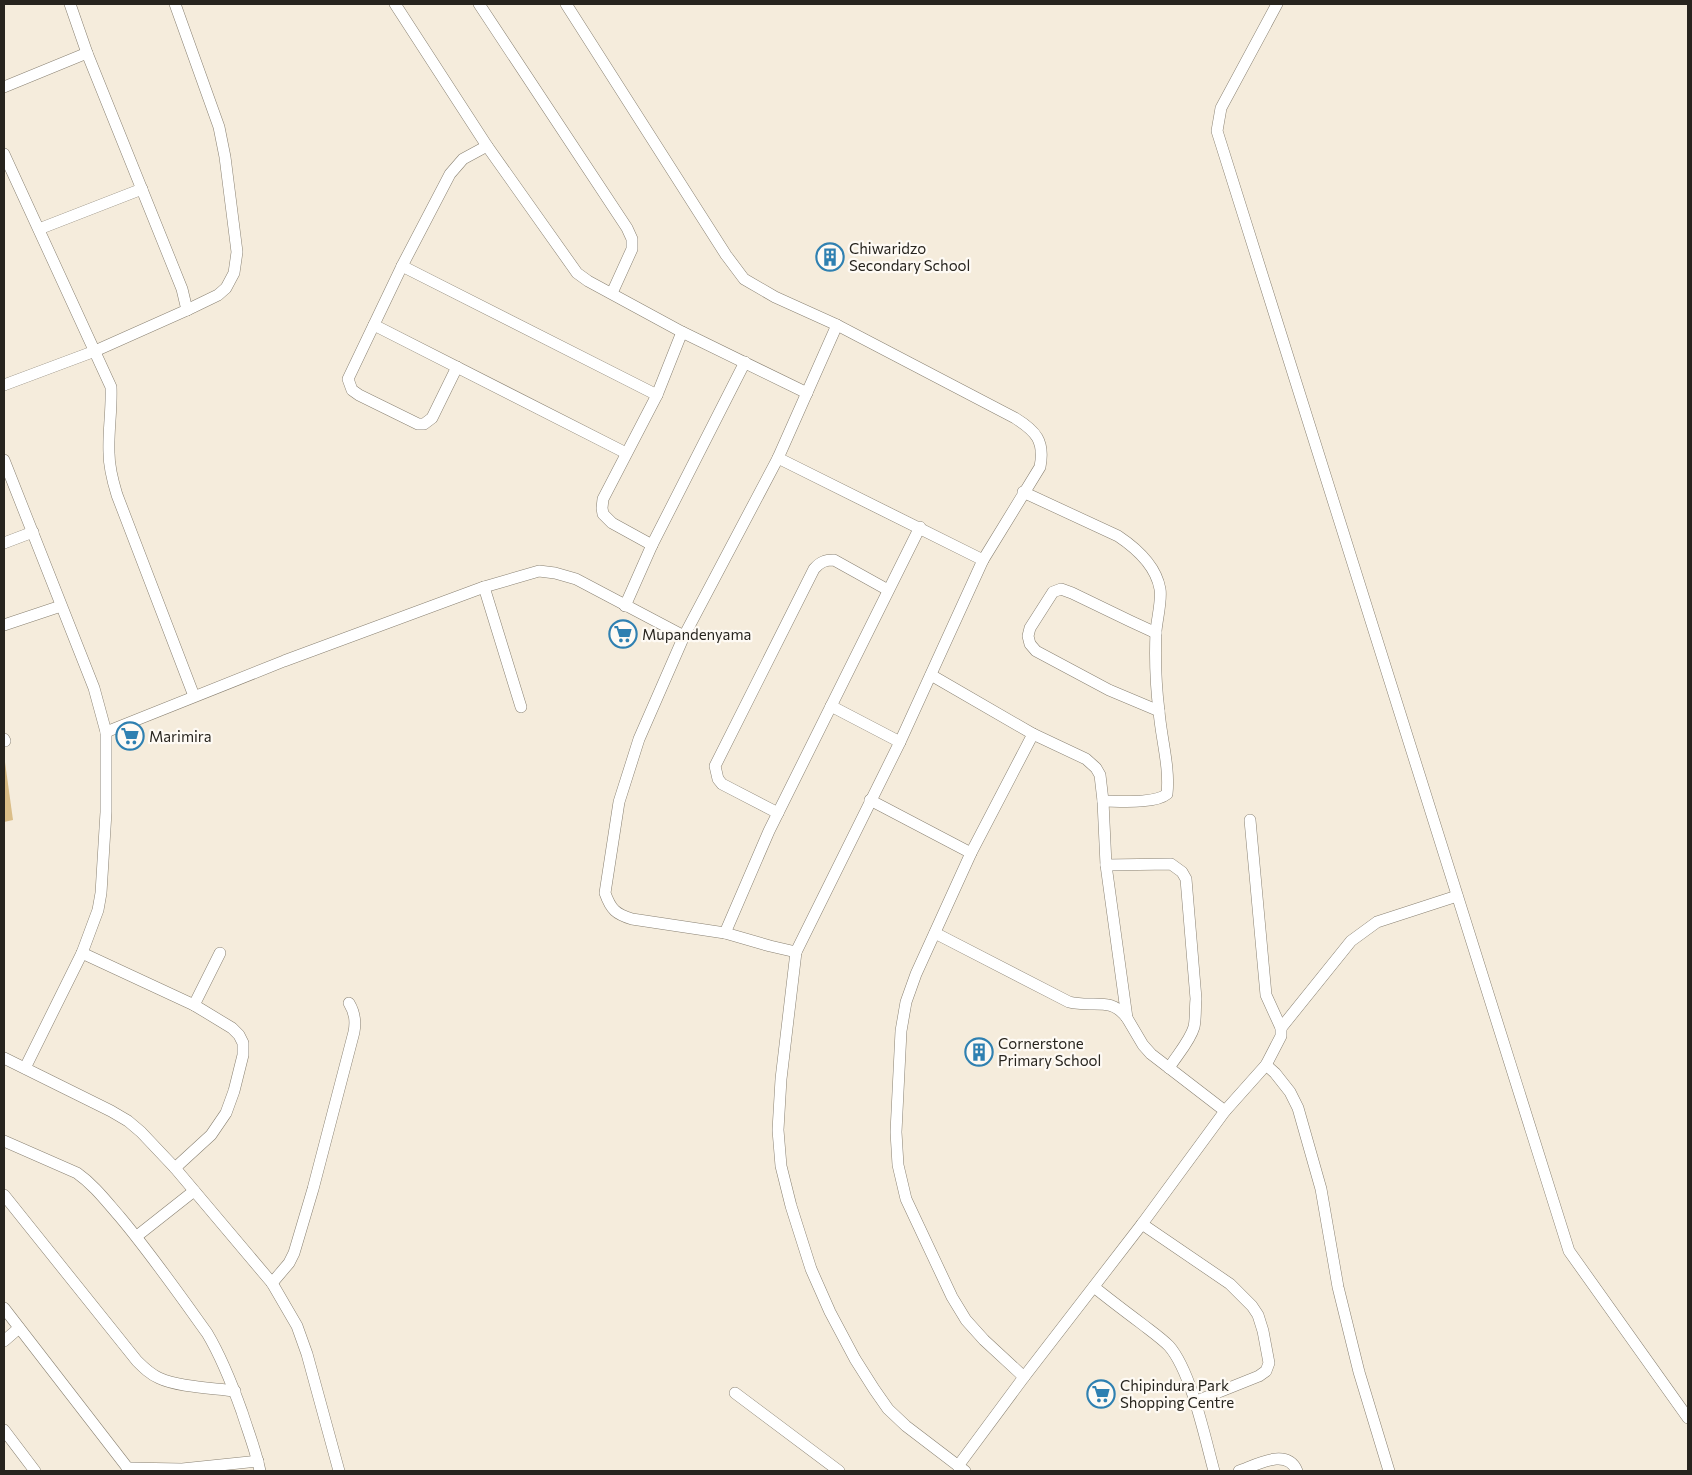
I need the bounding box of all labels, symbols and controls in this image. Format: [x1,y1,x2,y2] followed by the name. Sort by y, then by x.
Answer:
[849,239,970,274] place label: Chiwaridzo Secondary School
[815,242,845,272] building icon: Chiwaridzo Secondary School
[608,619,638,649] supermarket icon: Mupandenyama
[642,625,751,643] place label: Mupandenyama
[115,721,145,751] supermarket icon: Marimira
[149,727,212,745] place label: Marimira
[998,1034,1101,1069] place label: Cornerstone Primary School
[964,1037,994,1067] building icon: Cornerstone Primary School
[1120,1376,1234,1411] place label: Chipindura Park Shopping Centre
[1086,1379,1116,1409] supermarket icon: Chipindura Park Shopping Centre

